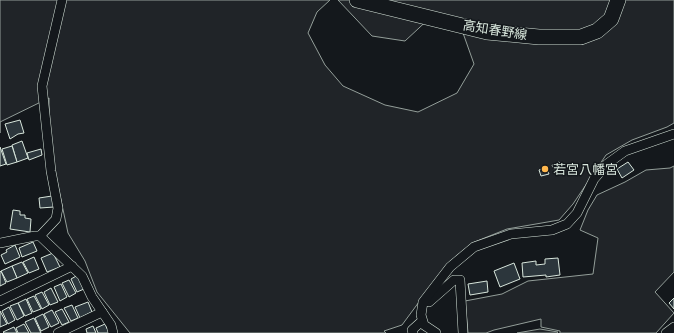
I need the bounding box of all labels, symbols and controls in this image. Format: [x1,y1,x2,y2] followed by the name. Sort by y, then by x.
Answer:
[462,18,528,42] street label: 高知春野線
[553,162,618,177] place label: 若宮八幡宮
[540,164,550,174] marker: 若宮八幡宮

